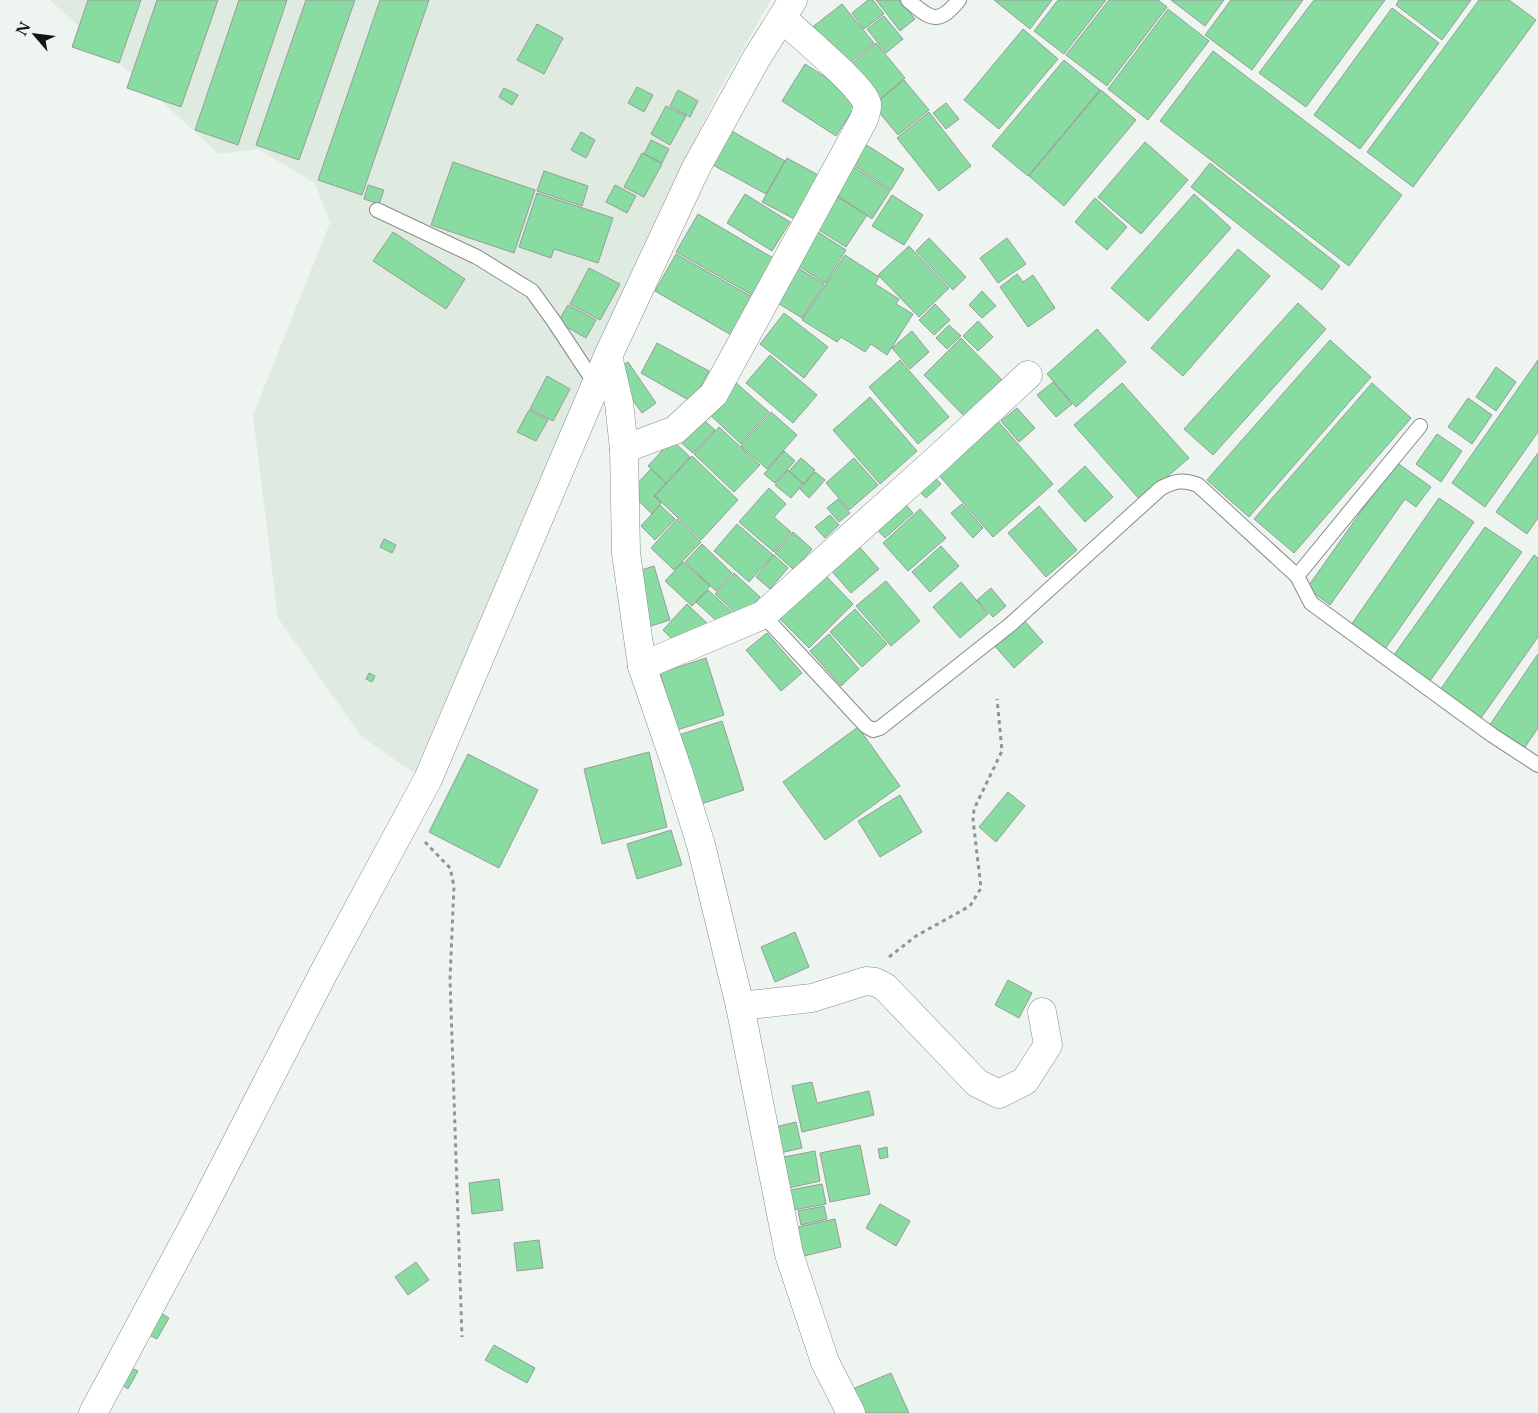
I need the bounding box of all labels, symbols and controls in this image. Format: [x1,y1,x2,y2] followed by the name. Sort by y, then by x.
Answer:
[10,10,60,60] north arrow
[12,19,35,39] text: N

